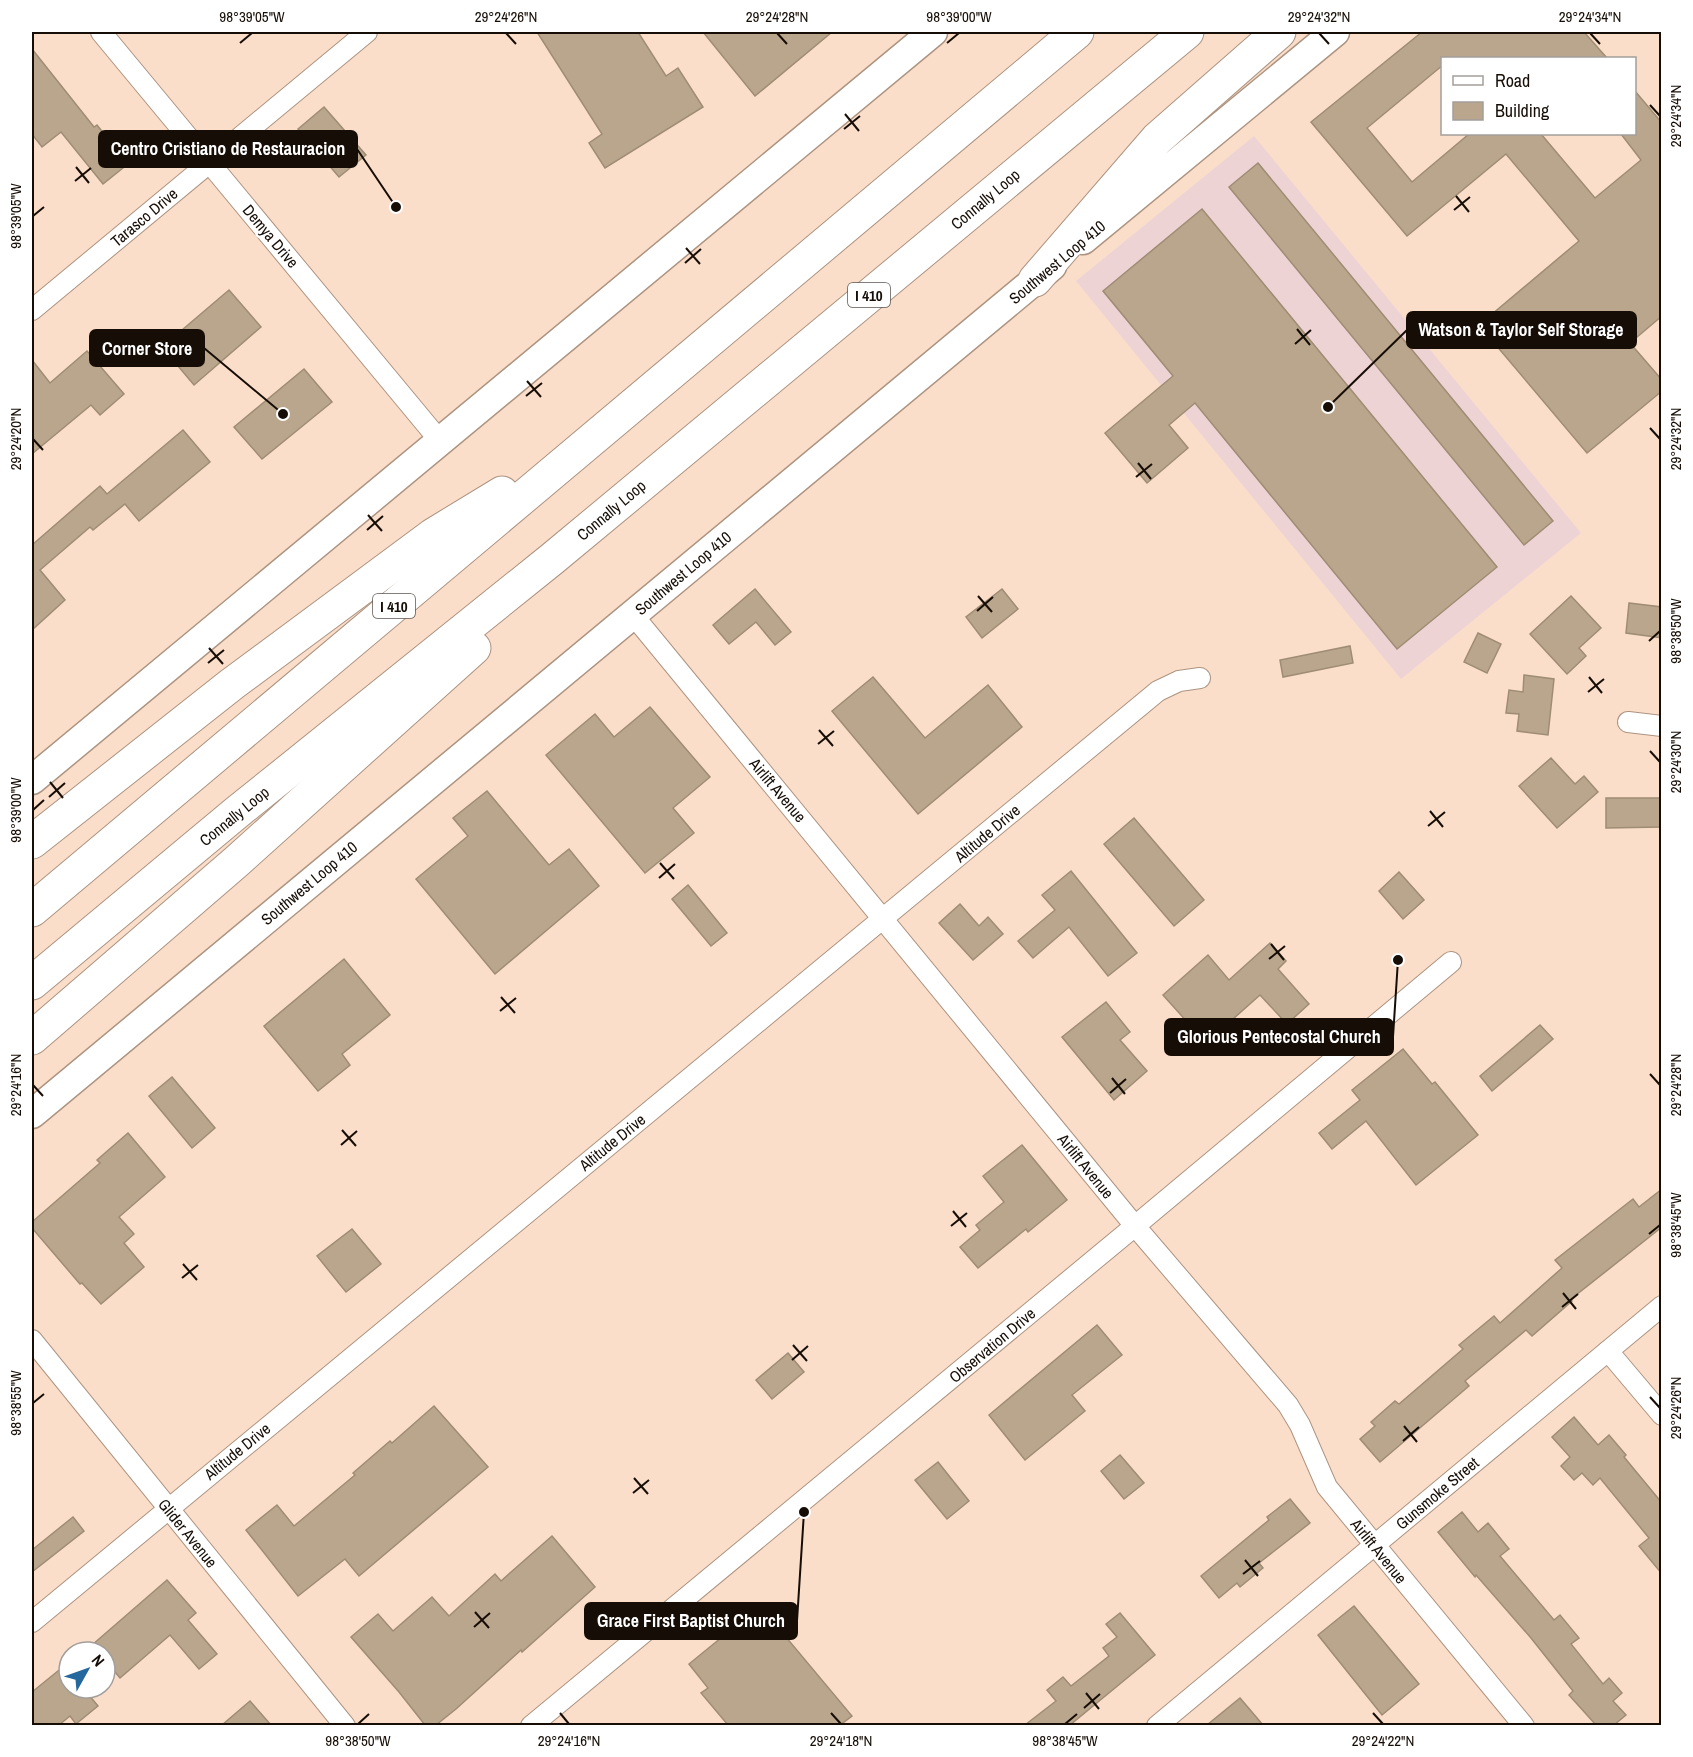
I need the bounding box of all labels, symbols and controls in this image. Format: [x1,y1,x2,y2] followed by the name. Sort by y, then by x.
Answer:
[219,6,285,27] text: 98°39'05"W
[475,6,537,27] text: 29°24'26"N
[746,6,808,27] text: 29°24'28"N
[926,6,992,27] text: 98°39'00"W
[1288,6,1350,27] text: 29°24'32"N
[1559,6,1621,27] text: 29°24'34"N
[1441,57,1636,135] legend
[1495,68,1530,93] text: Road
[1665,85,1686,147] text: 29°24'34"N
[1495,98,1550,123] text: Building
[99,131,357,167] callout: Centro Cristiano de Restauracion
[111,136,345,161] text: Centro Cristiano de Restauracion
[946,164,1024,234] street label: Connally Loop
[106,182,182,252] street label: Tarasco Drive
[5,183,26,249] text: 98°39'05"W
[238,200,304,272] street label: Demya Drive
[1004,215,1110,309] street label: Southwest Loop 410
[848,283,890,307] road number: I 410
[1407,312,1636,348] callout: Watson & Taylor Self Storage
[1418,317,1624,342] text: Watson & Taylor Self Storage
[90,330,204,366] callout: Corner Store
[102,336,192,361] text: Corner Store
[5,408,26,470] text: 29°24'20"N
[1665,408,1686,470] text: 29°24'32"N
[572,475,650,545] street label: Connally Loop
[630,526,736,620] street label: Southwest Loop 410
[373,594,415,618] road number: I 410
[1665,598,1686,664] text: 98°38'50"W
[1665,731,1686,793] text: 29°24'30"N
[744,752,811,827] street label: Airlift Avenue
[5,777,26,843] text: 98°39'00"W
[194,781,274,851] street label: Connally Loop
[949,799,1025,868] street label: Altitude Drive
[256,836,362,930] street label: Southwest Loop 410
[1165,1019,1393,1055] callout: Glorious Pentecostal Church
[1177,1024,1381,1049] text: Glorious Pentecostal Church
[5,1054,26,1116] text: 29°24'16"N
[1665,1054,1686,1116] text: 29°24'28"N
[573,1108,650,1176] street label: Altitude Drive
[1052,1128,1119,1203] street label: Airlift Avenue
[1665,1192,1686,1258] text: 98°38'45"W
[944,1302,1040,1388] street label: Observation Drive
[5,1370,26,1436] text: 98°38'55"W
[1665,1377,1686,1439] text: 29°24'26"N
[198,1417,275,1485] street label: Altitude Drive
[1391,1452,1483,1534] street label: Gunsmoke Street
[153,1494,223,1572] street label: Glider Avenue
[1345,1513,1412,1588] street label: Airlift Avenue
[585,1603,797,1639] callout: Grace First Baptist Church
[597,1608,785,1633] text: Grace First Baptist Church
[57,1640,117,1700] north arrow
[87,1650,110,1671] text: N
[325,1730,391,1751] text: 98°38'50"W
[538,1730,600,1751] text: 29°24'16"N
[810,1730,872,1751] text: 29°24'18"N
[1032,1730,1098,1751] text: 98°38'45"W
[1352,1730,1414,1751] text: 29°24'22"N

